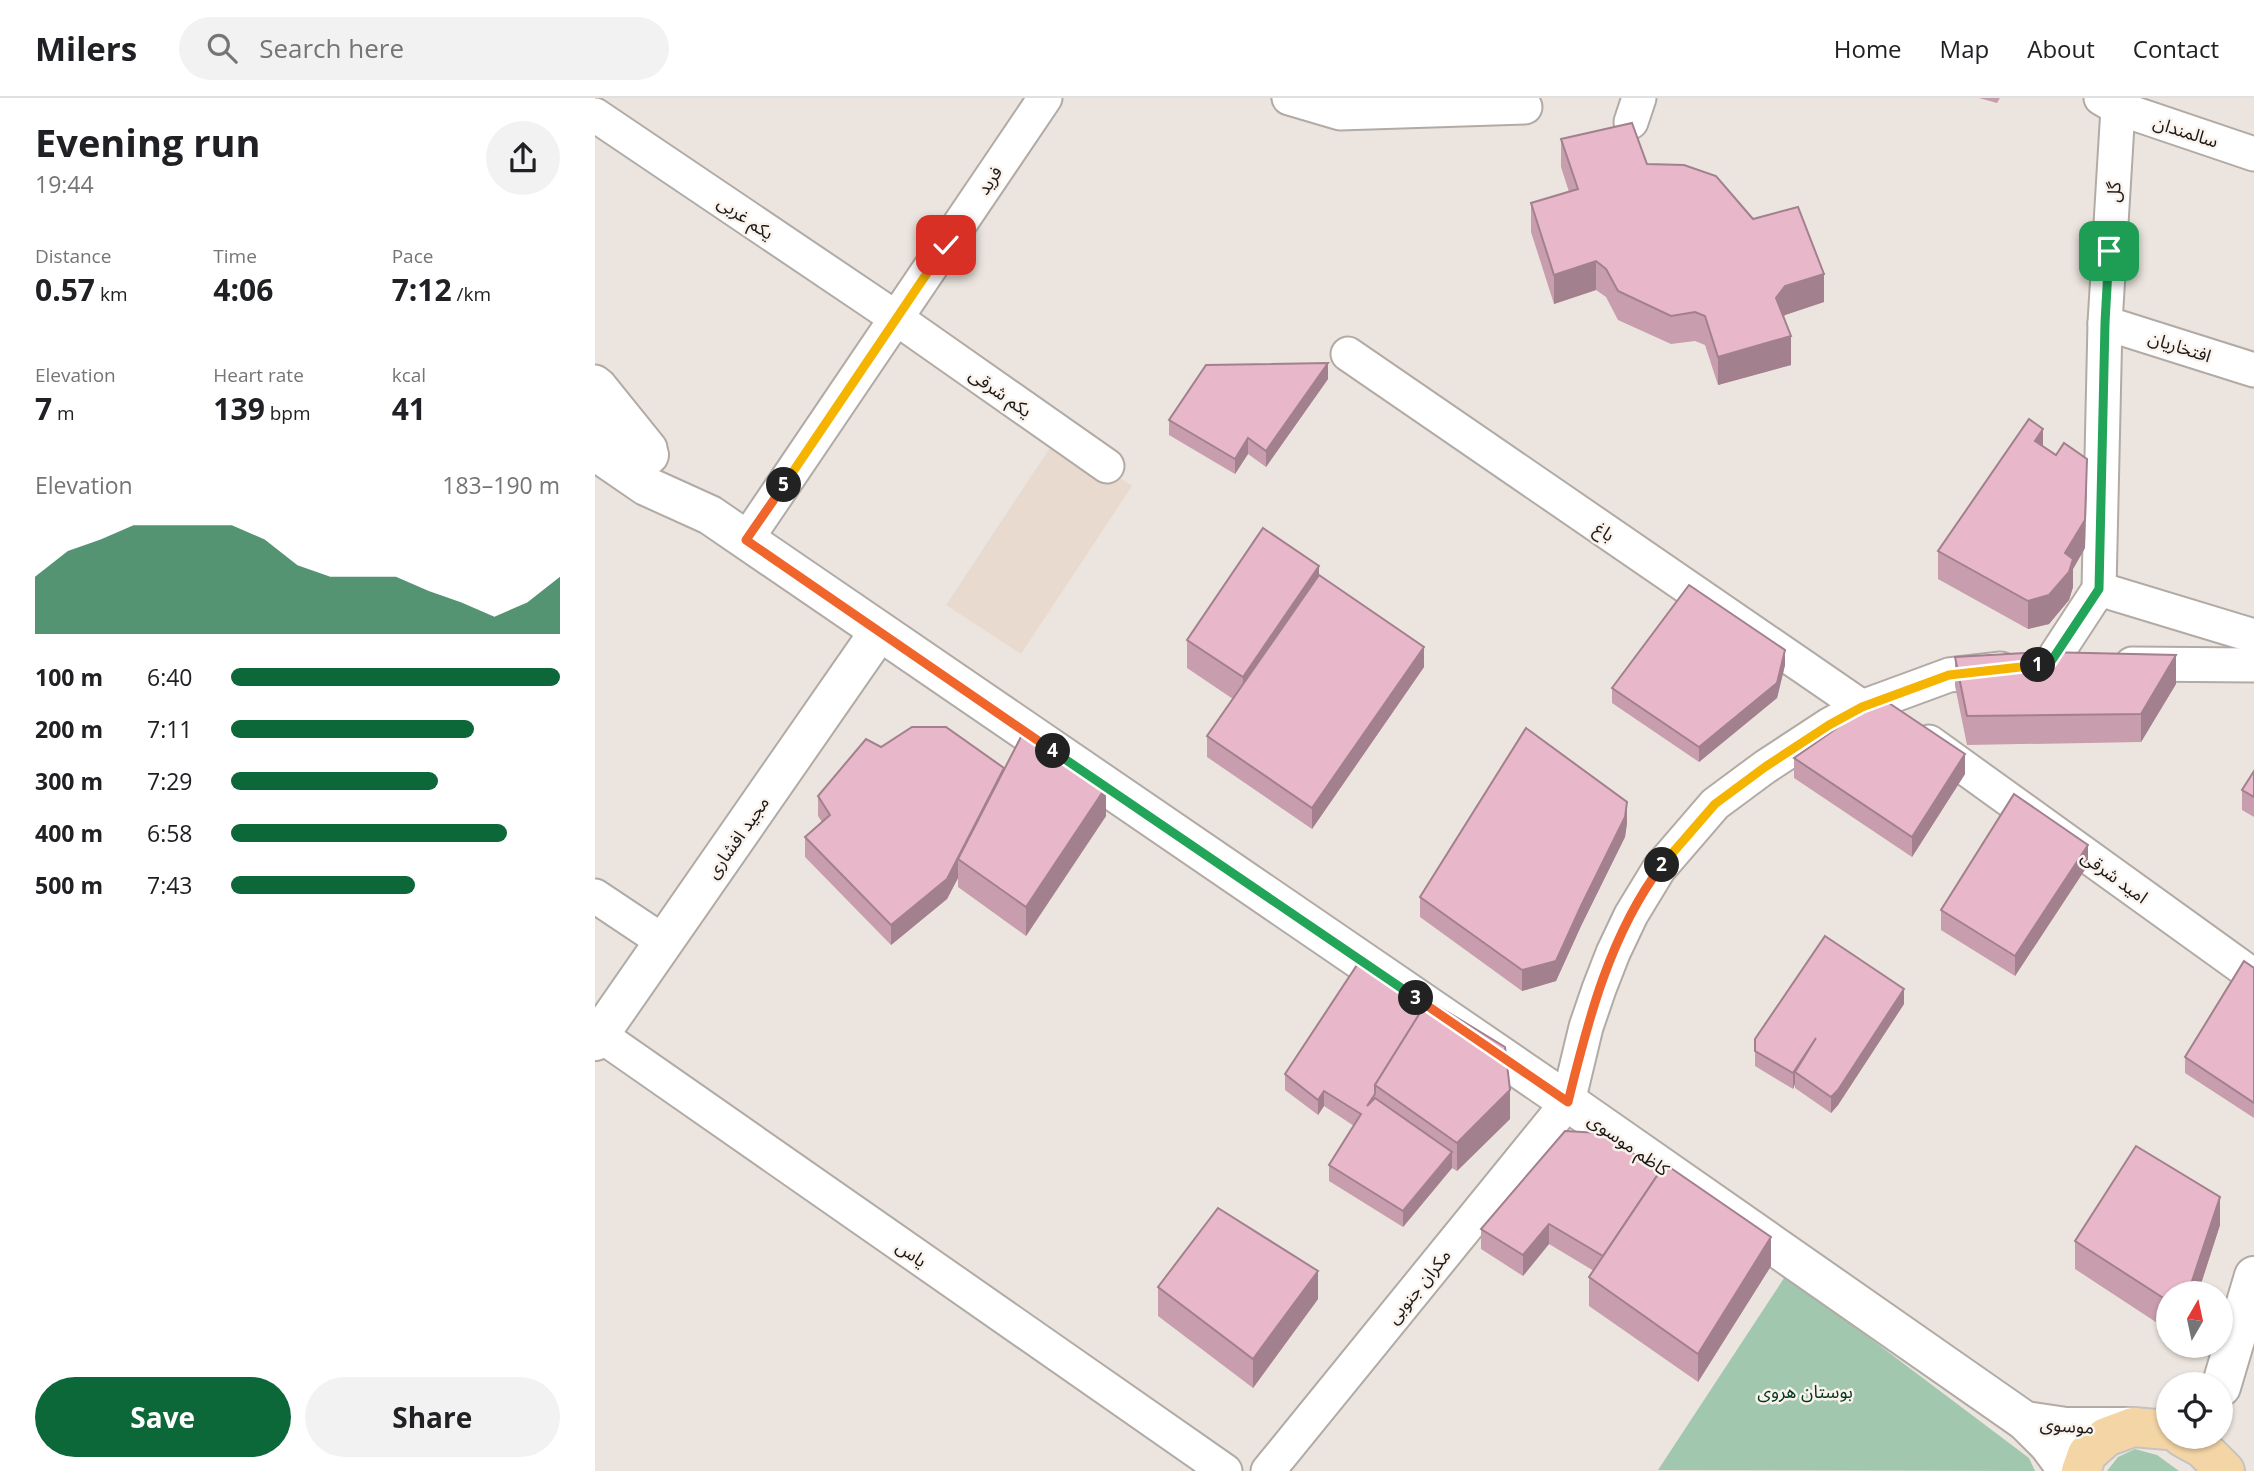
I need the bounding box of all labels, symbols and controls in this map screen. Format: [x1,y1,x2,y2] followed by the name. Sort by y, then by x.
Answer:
[179,17,669,80] search box
[35,26,137,71] text: Milers
[203,29,241,67] icon: search
[259,30,404,66] text: Search here
[1834,32,1902,65] text: Home
[1940,32,1989,65] text: Map
[2027,32,2095,65] text: About
[2133,32,2219,65] text: Contact
[2151,109,2221,153] street label: سالمندان
[35,116,260,168] text: Evening run
[486,121,560,195] button: share
[971,161,1007,199] street label: فرید
[35,168,94,200] text: 19:44
[2100,181,2126,203] street label: گل
[712,189,779,246] street label: یکم غربی
[916,215,976,275] pin
[2079,221,2139,281] pin
[927,226,965,264] icon: check
[2090,232,2128,270] icon: arrive
[35,243,111,269] text: Distance
[213,243,257,269] text: Time
[392,243,433,269] text: Pace
[35,269,95,310] text: 0.57
[213,269,273,310] text: 4:06
[392,269,452,310] text: 7:12
[95,281,128,307] text: km
[452,281,491,307] text: /km
[2145,325,2215,367] street label: افتخاریان
[35,362,116,388] text: Elevation
[213,362,304,388] text: Heart rate
[392,362,426,388] text: kcal
[964,362,1037,424] street label: یکم شرقی
[35,388,52,429] text: 7
[213,388,265,429] text: 139
[392,388,426,429] text: 41
[52,400,75,426] text: m
[265,400,311,426] text: bpm
[767,468,801,502] pin: 5
[35,469,133,501] text: Elevation
[442,469,560,501] text: 183–190 m
[778,471,789,497] text: 5
[1589,516,1620,549] street label: باغ
[2021,648,2055,682] pin: 1
[2032,651,2043,677] text: 1
[35,661,103,693] text: 100 m
[147,661,193,693] text: 6:40
[35,713,103,745] text: 200 m
[147,713,193,745] text: 7:11
[1035,734,1071,768] pin: 4
[1047,737,1058,763] text: 4
[35,765,103,797] text: 300 m
[147,765,193,797] text: 7:29
[700,791,774,883] street label: مجید افشاری
[35,817,103,849] text: 400 m
[147,817,193,849] text: 6:58
[2077,844,2153,908] street label: امید شرقی
[1645,848,1679,882] pin: 2
[1656,851,1667,877] text: 2
[35,869,103,901] text: 500 m
[147,869,193,901] text: 7:43
[1399,981,1433,1016] pin: 3
[1410,984,1421,1010] text: 3
[1583,1107,1675,1183] street label: کاظم موسوی
[892,1234,932,1272] street label: یاس
[1380,1244,1456,1328] street label: مکران جنوبی
[2156,1281,2233,1358] north arrow
[2156,1281,2233,1449] map controls
[2156,1372,2233,1449] button: locate
[35,1377,291,1457] button: Save
[305,1377,560,1457] button: Share
[1757,1379,1853,1403] park label: بوستان هروی
[2039,1411,2095,1439] street label: موسوی

